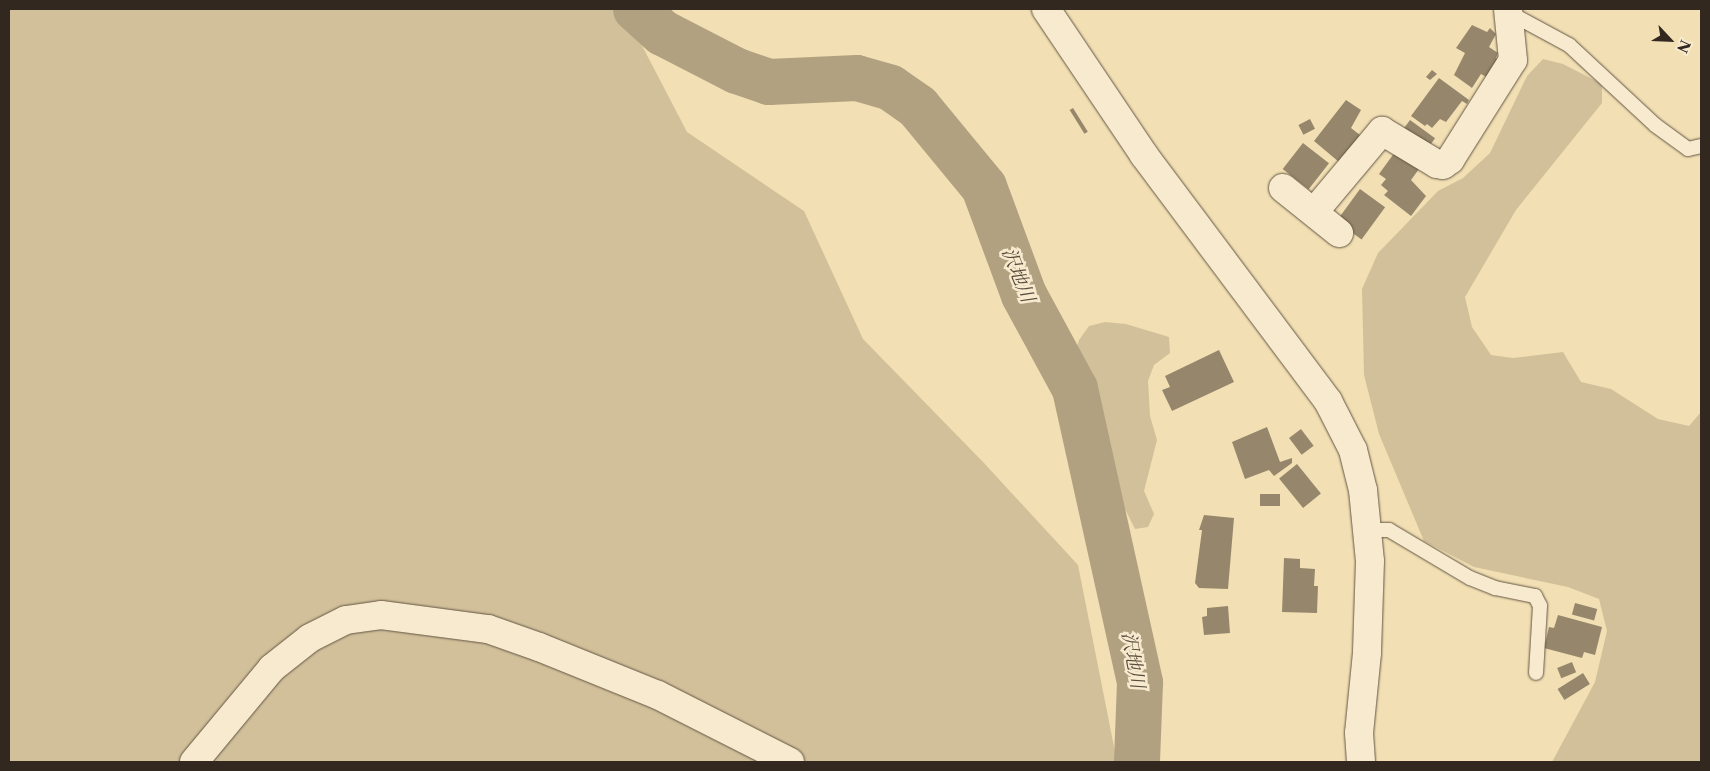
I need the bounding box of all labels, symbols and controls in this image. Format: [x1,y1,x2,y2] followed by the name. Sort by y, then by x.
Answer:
[1645,15,1695,65] north arrow
[1673,37,1694,56] text: N
[997,244,1039,306] water label: 沢地川
[1117,630,1149,690] water label: 沢地川

